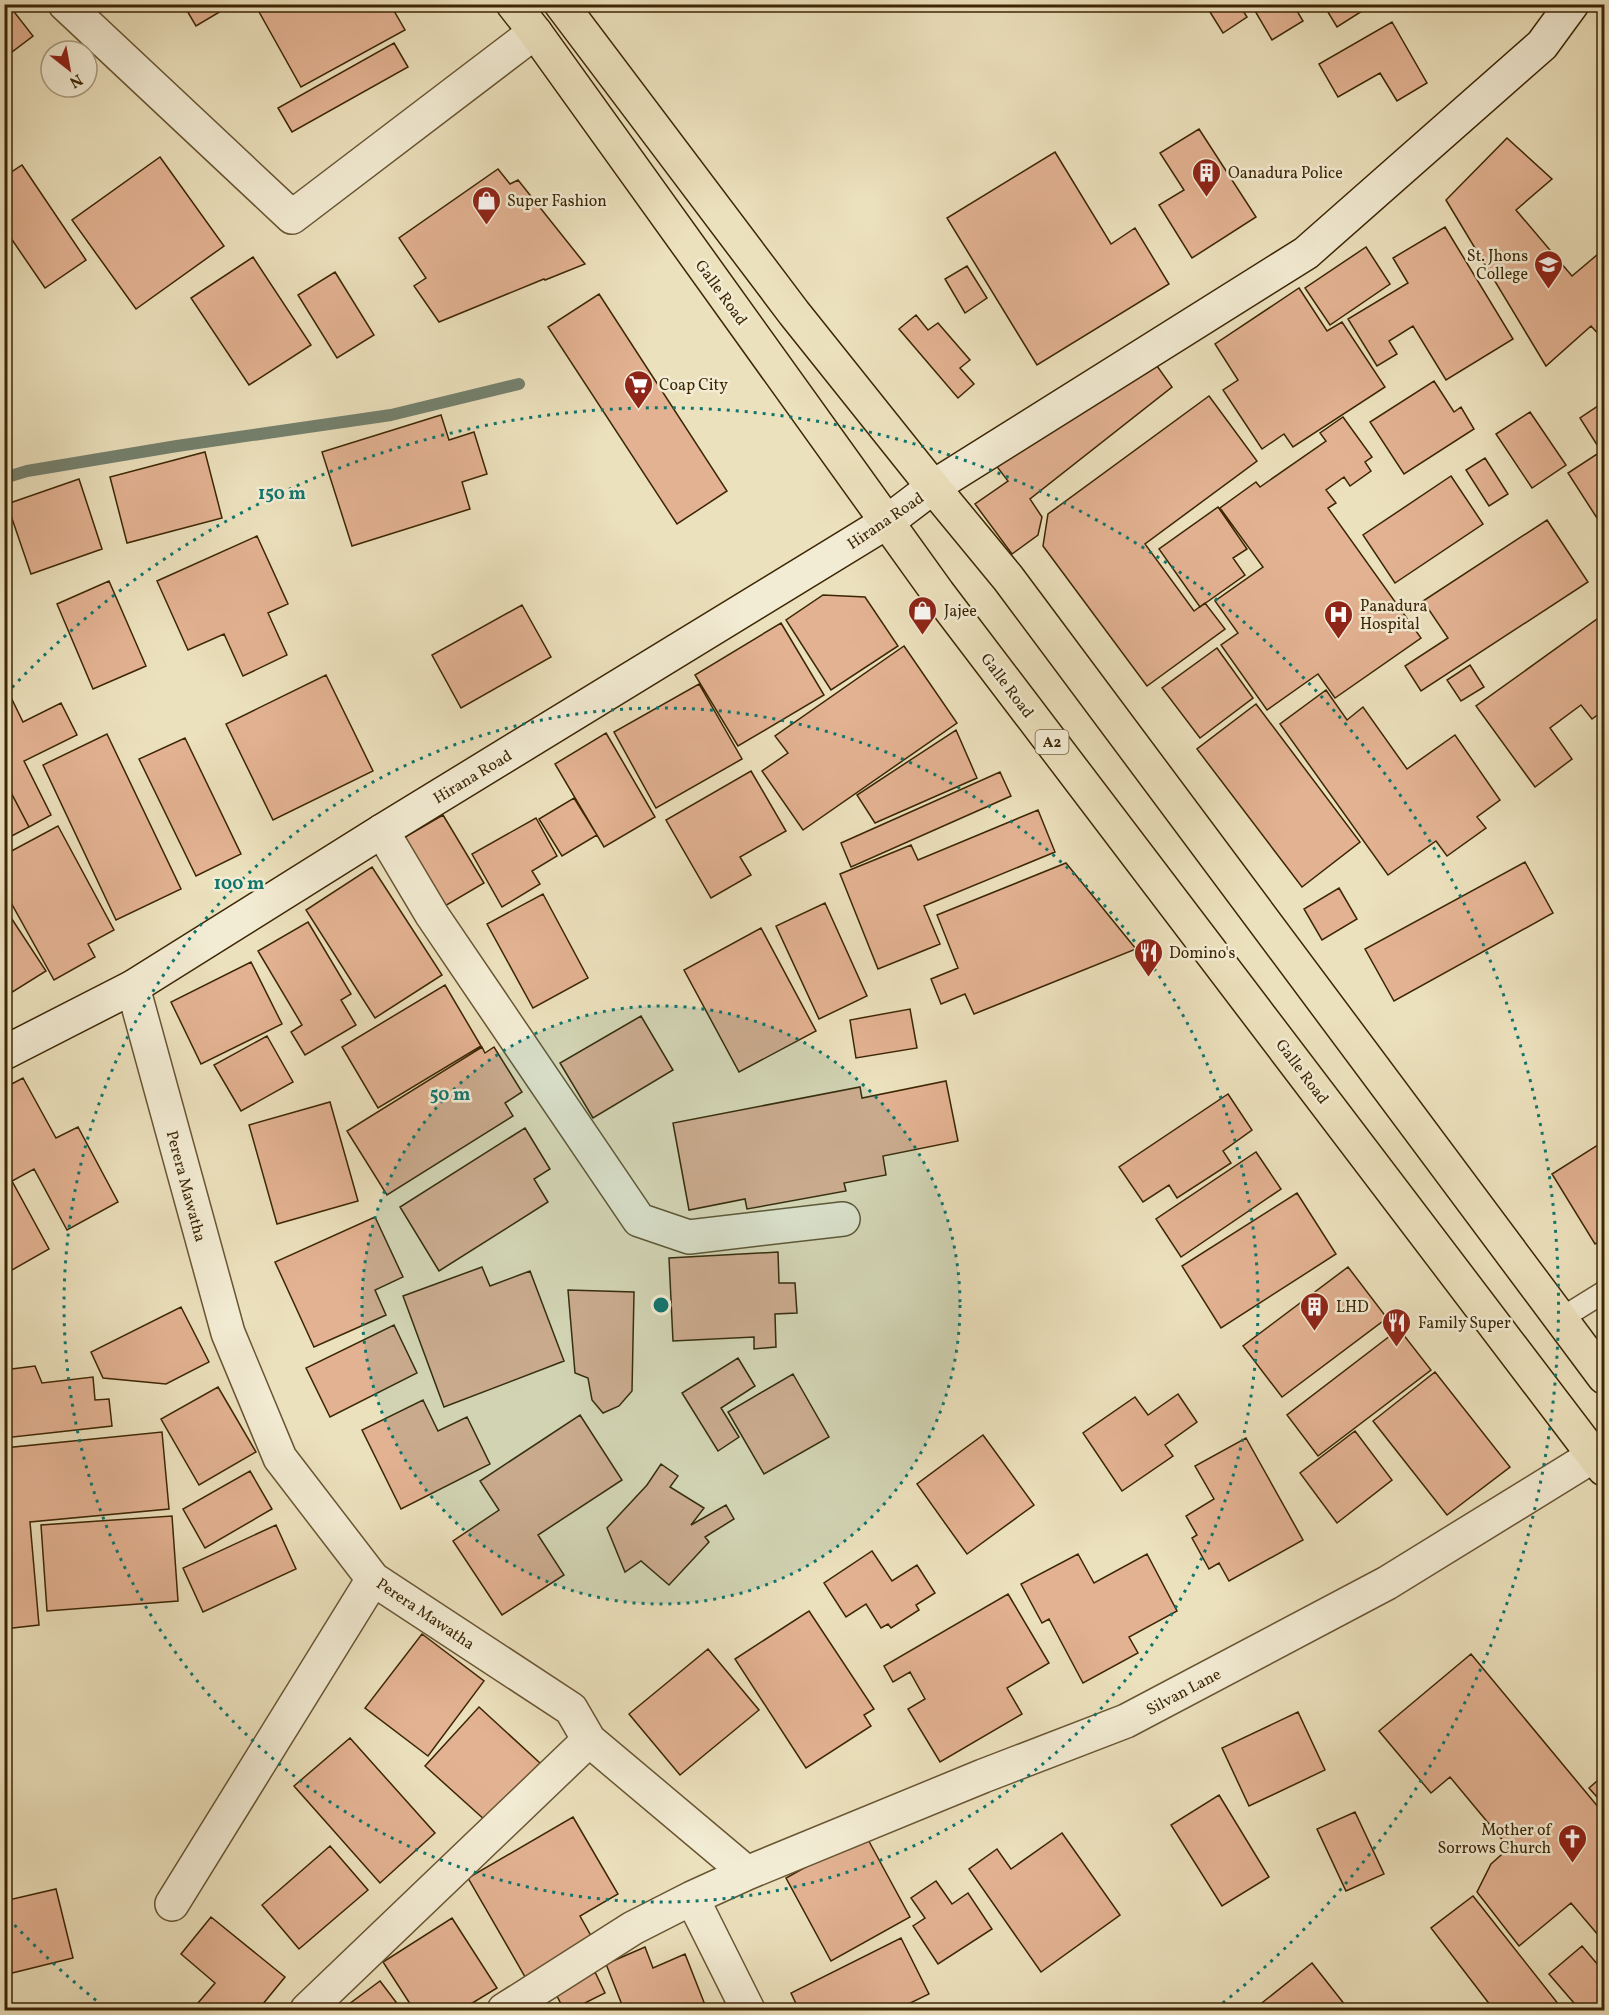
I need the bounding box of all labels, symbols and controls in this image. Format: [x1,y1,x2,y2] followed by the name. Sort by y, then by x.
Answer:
[39,39,99,99] north arrow
[65,68,86,93] text: N
[1191,156,1223,198] building icon: Oanadura Police
[1228,163,1343,185] place label: Oanadura Police
[470,184,502,226] shop icon: Super Fashion
[507,191,607,213] place label: Super Fashion
[1467,246,1528,286] place label: St. Jhons College
[1533,248,1565,290] school or university icon: St. Jhons College
[689,256,752,330] street label: Galle Road
[622,368,654,410] supermarket icon: Coap City
[659,375,728,397] place label: Coap City
[258,482,306,507] text: 150 m
[843,488,929,555] street label: Hirana Road
[907,594,939,636] shop icon: Jajee
[1360,596,1428,636] place label: Panadura Hospital
[1323,598,1355,640] hospital icon: Panadura Hospital
[944,601,977,623] place label: Jajee
[975,649,1038,723] street label: Galle Road
[1036,730,1068,754] road number: A2
[429,746,517,810] street label: Hirana Road
[214,872,264,897] text: 100 m
[1132,936,1164,978] restaurant icon: Domino's
[1169,943,1236,965] place label: Domino's
[1270,1035,1333,1109] street label: Galle Road
[430,1083,470,1108] text: 50 m
[160,1128,210,1245] street label: Perera Mawatha
[1299,1290,1331,1332] building icon: LHD
[651,1295,671,1315] centre of rings
[1336,1297,1369,1319] place label: LHD
[1381,1306,1413,1348] restaurant icon: Family Super
[1418,1313,1511,1335] place label: Family Super
[371,1574,478,1656] street label: Perera Mawatha
[1143,1664,1225,1722] street label: Silvan Lane
[1437,1820,1553,1860] place label: Mother of Sorrows Church
[1556,1822,1588,1864] church icon: Mother of Sorrows Church

